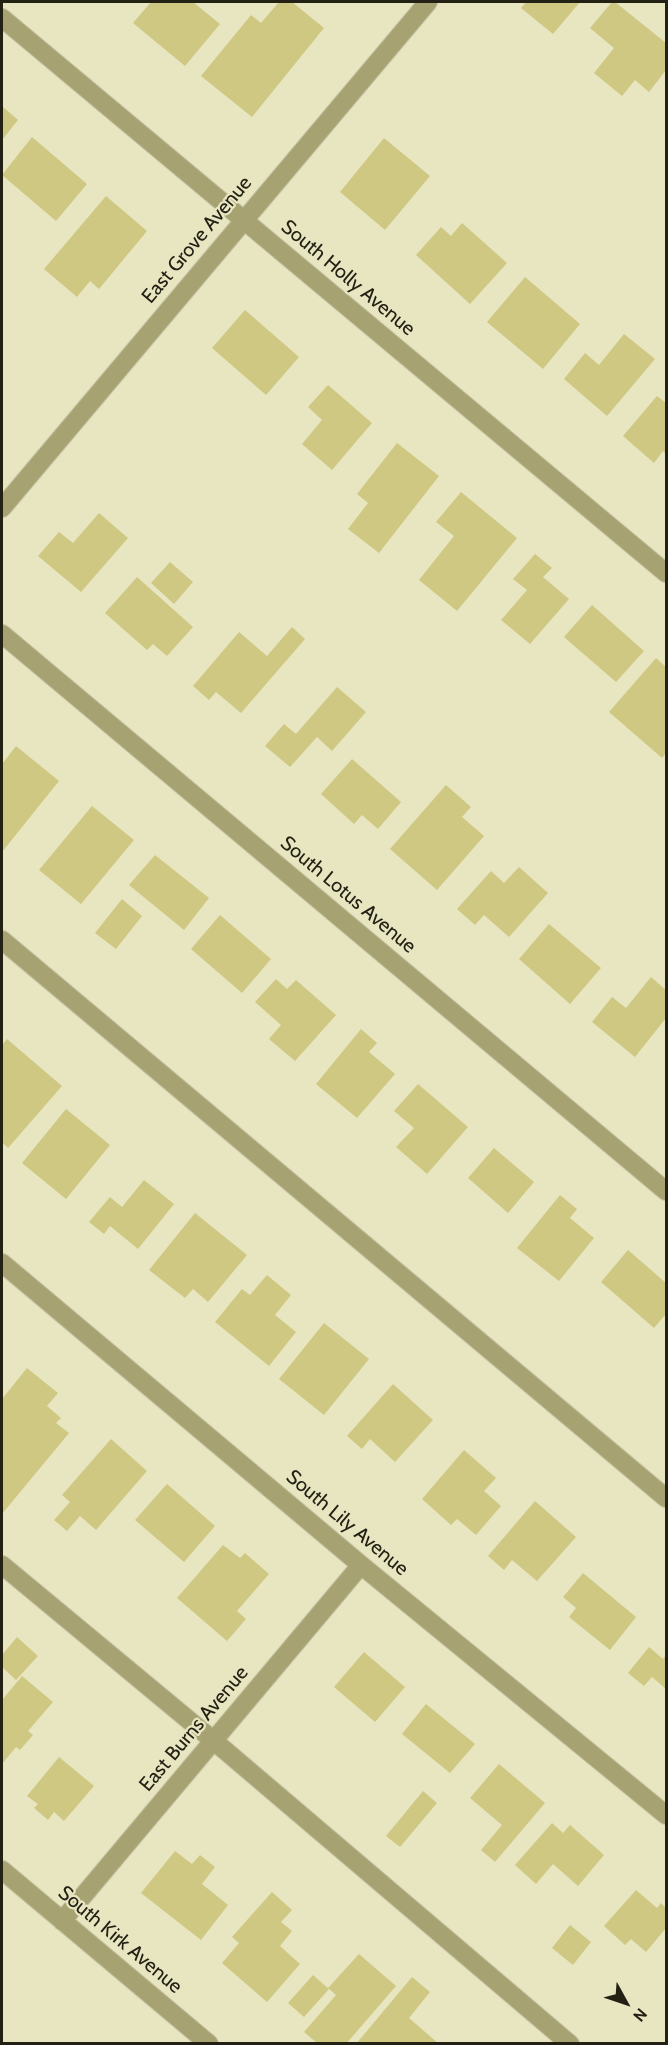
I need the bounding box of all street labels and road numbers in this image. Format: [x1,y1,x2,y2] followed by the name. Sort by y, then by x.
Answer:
[137,172,257,308] street label: East Grove Avenue
[276,215,420,341] street label: South Holly Avenue
[275,831,421,959] street label: South Lotus Avenue
[281,1465,413,1581] street label: South Lily Avenue
[135,1661,253,1797] street label: East Burns Avenue
[53,1881,187,1999] street label: South Kirk Avenue

